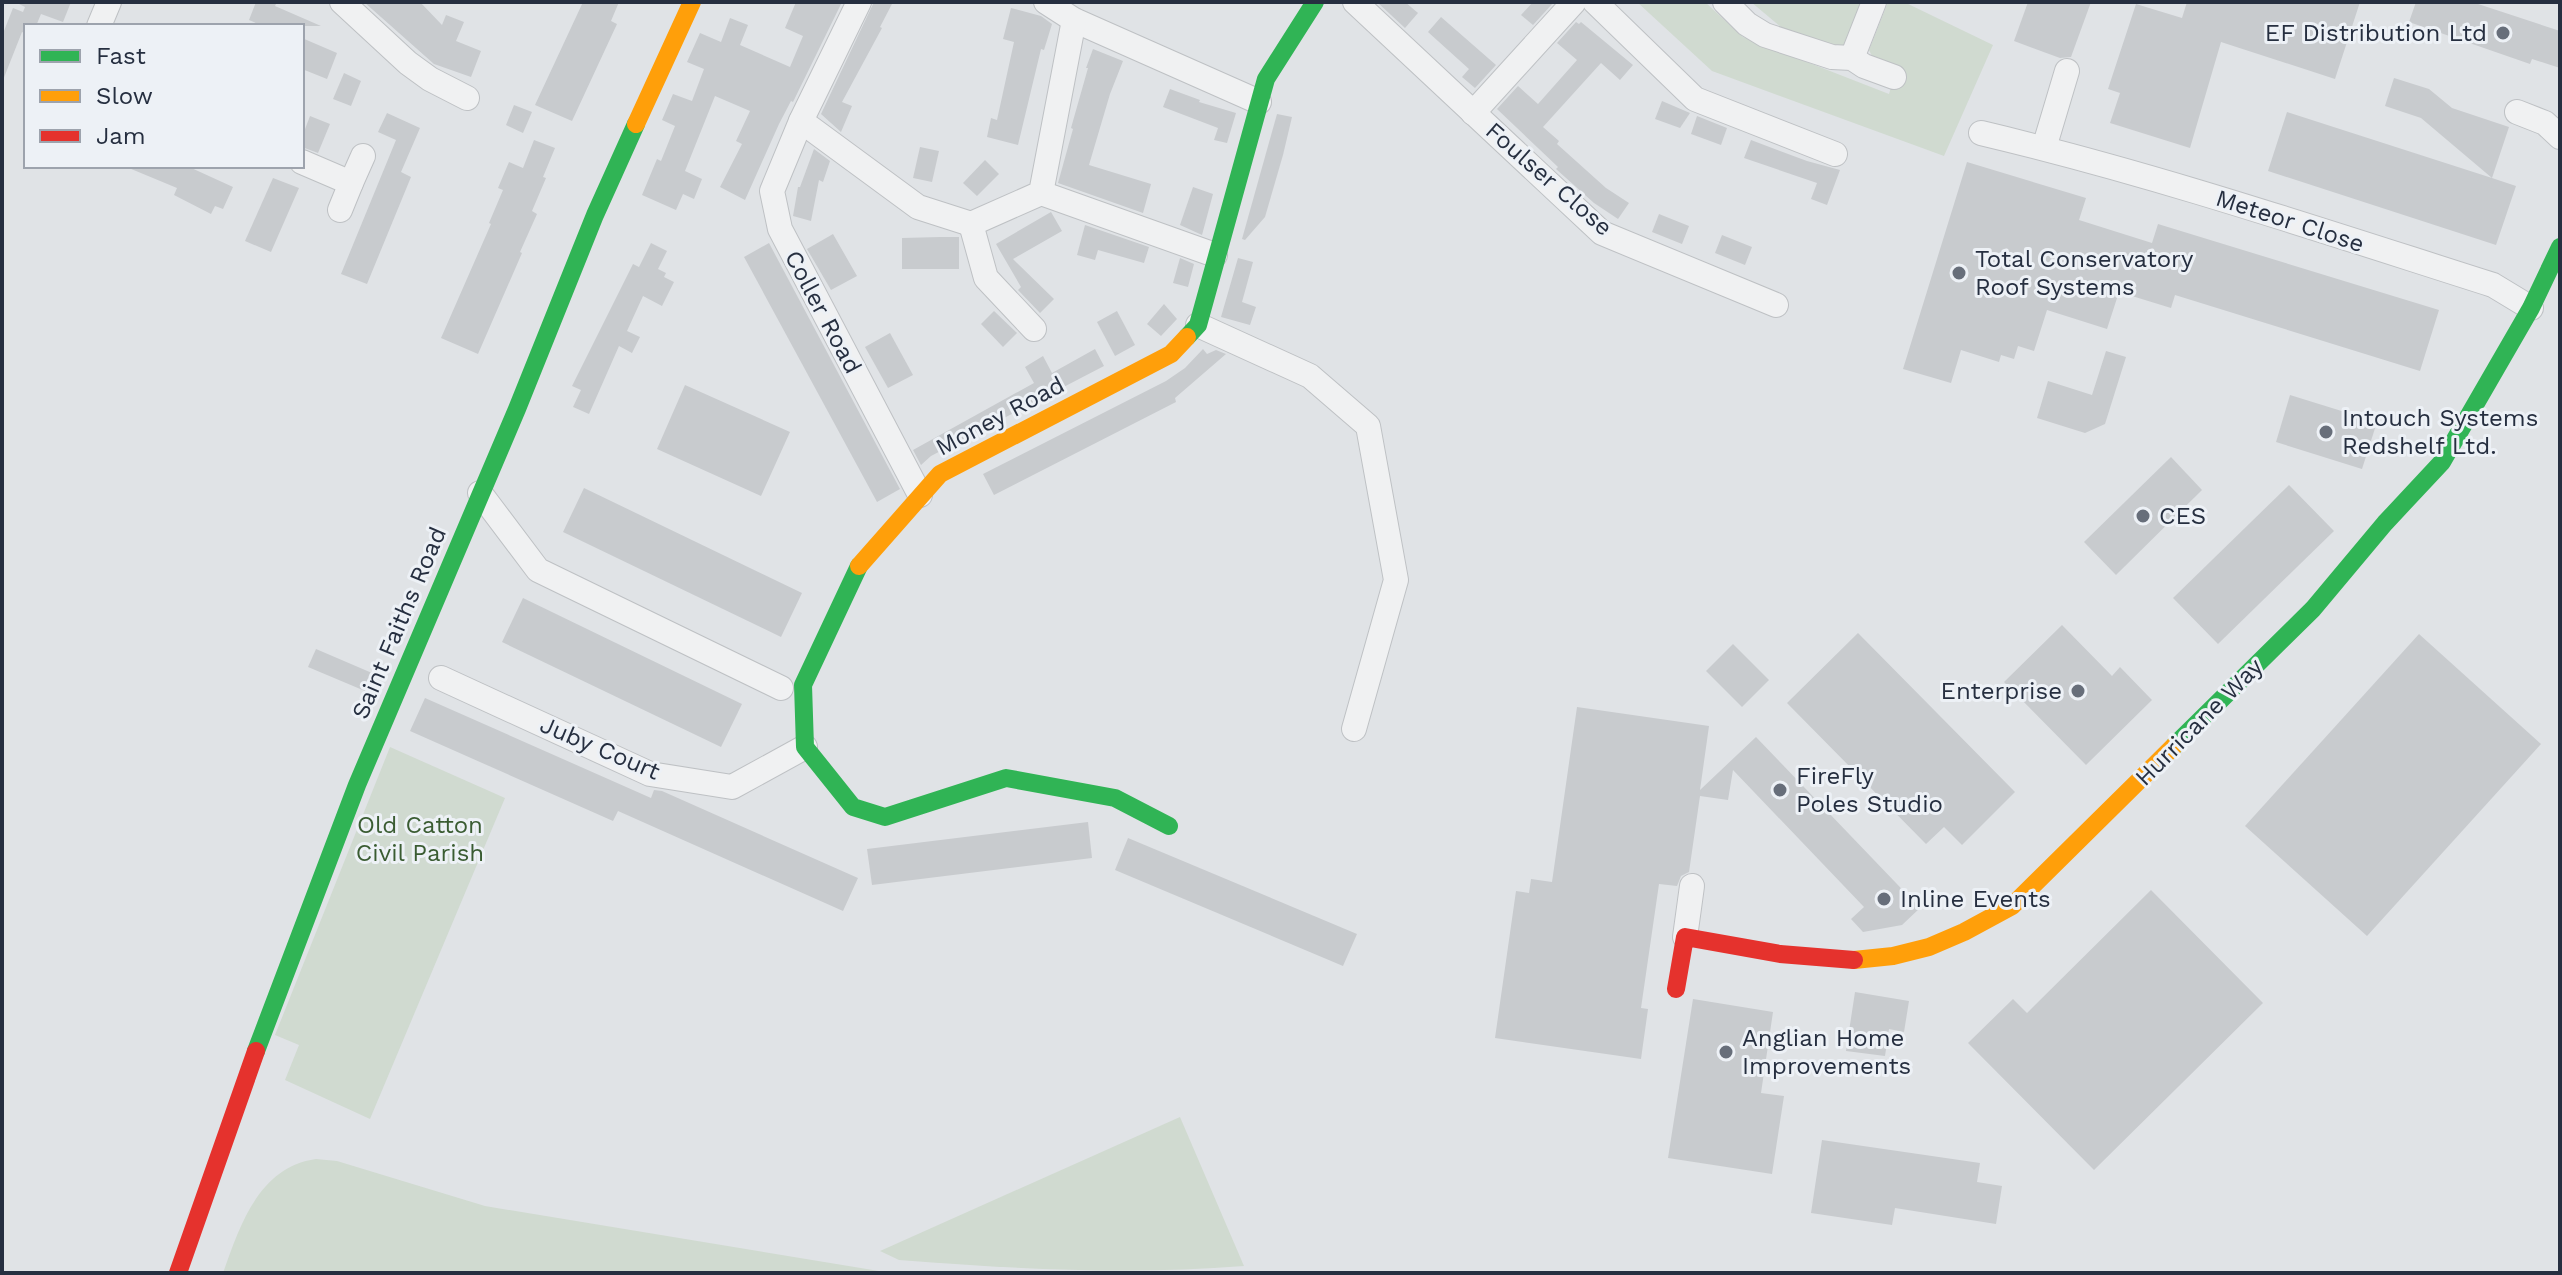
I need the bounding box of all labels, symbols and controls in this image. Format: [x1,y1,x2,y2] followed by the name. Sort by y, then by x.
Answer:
[2265,19,2487,47] place label: EF Distribution Ltd
[24,24,304,168] legend
[2494,24,2512,42] marker: EF Distribution Ltd
[96,42,146,70] text: Fast
[96,82,153,110] text: Slow
[1480,116,1618,242] street label: Foulser Close
[96,122,146,150] text: Jam
[2212,184,2368,258] street label: Meteor Close
[1975,245,2194,301] place label: Total Conservatory Roof Systems
[779,246,867,378] street label: Coller Road
[1950,264,1968,282] marker: Total Conservatory Roof Systems
[931,370,1069,462] street label: Money Road
[2342,404,2538,460] place label: Intouch Systems Redshelf Ltd.
[2317,423,2335,441] marker: Intouch Systems Redshelf Ltd.
[2159,502,2206,530] place label: CES
[2134,507,2152,525] marker: CES
[346,523,452,723] street label: Saint Faiths Road
[2129,652,2269,792] street label: Hurricane Way
[1941,677,2062,705] place label: Enterprise
[2069,682,2087,700] marker: Enterprise
[536,710,664,786] street label: Juby Court
[1796,762,1943,818] place label: FireFly Poles Studio
[1771,781,1789,799] marker: FireFly Poles Studio
[356,811,484,867] park label: Old Catton Civil Parish
[1900,885,2051,913] place label: Inline Events
[1875,890,1893,908] marker: Inline Events
[1742,1024,1911,1080] place label: Anglian Home Improvements
[1717,1043,1735,1061] marker: Anglian Home Improvements

